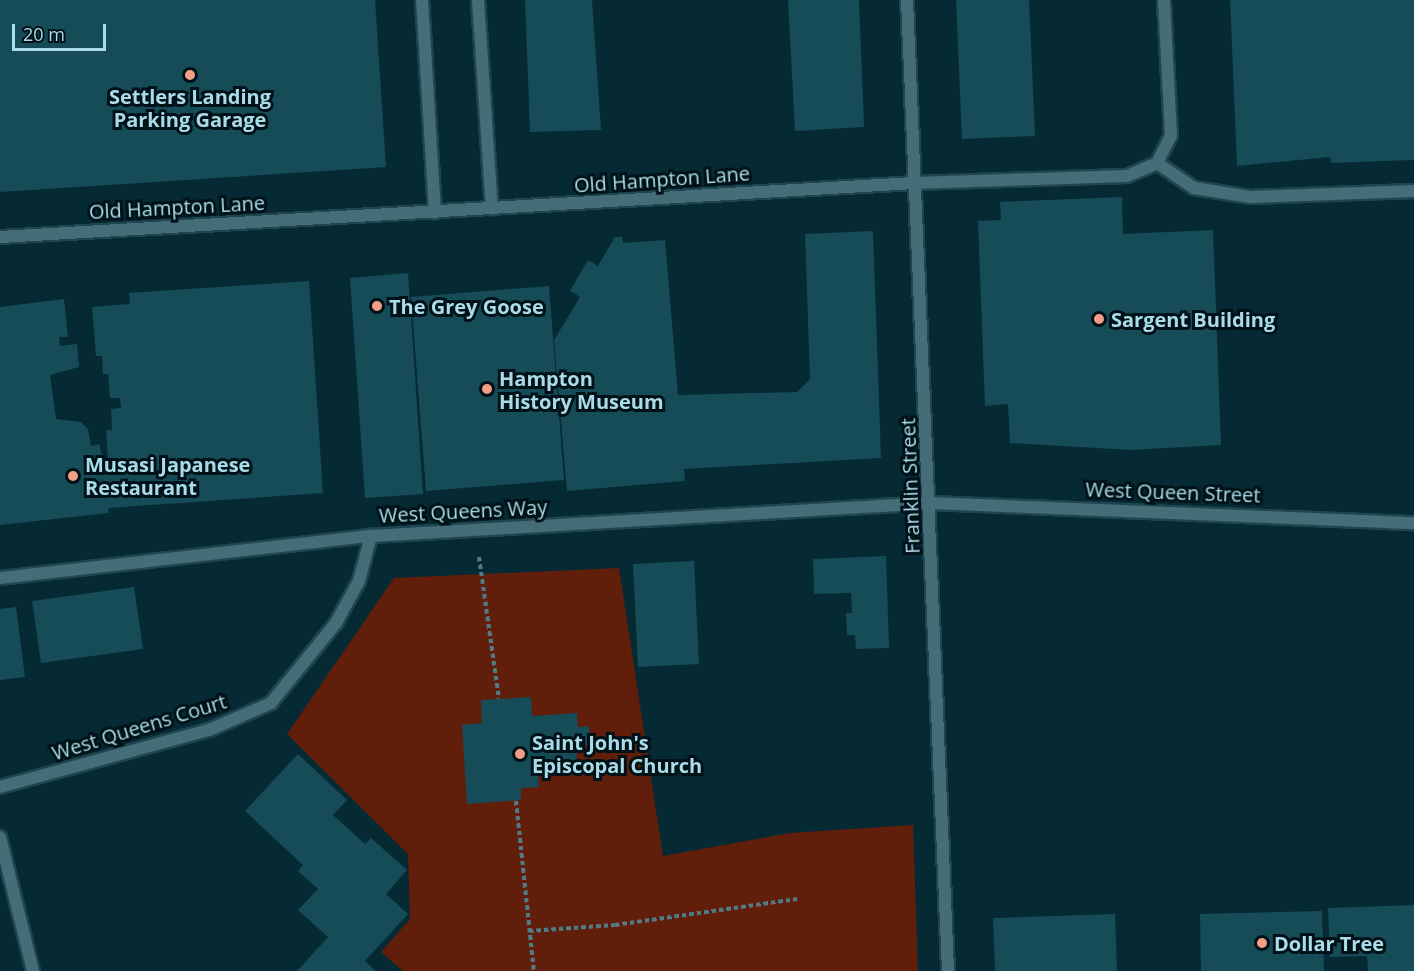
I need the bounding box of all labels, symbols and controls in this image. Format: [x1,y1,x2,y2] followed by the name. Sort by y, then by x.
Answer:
[15,12,110,50] scale bar
[23,22,65,46] text: 20 m
[183,68,197,82] marker: Settlers Landing Parking Garage
[109,84,271,131] place label: Settlers Landing Parking Garage
[573,161,751,197] street label: Old Hampton Lane
[88,190,266,224] street label: Old Hampton Lane
[389,294,544,318] place label: The Grey Goose
[370,299,384,313] marker: The Grey Goose
[1111,307,1275,331] place label: Sargent Building
[1092,312,1106,326] marker: Sargent Building
[499,366,664,413] place label: Hampton History Museum
[480,382,494,396] marker: Hampton History Museum
[896,418,924,554] street label: Franklin Street
[85,452,250,499] place label: Musasi Japanese Restaurant
[66,469,80,483] marker: Musasi Japanese Restaurant
[1085,477,1261,507] street label: West Queen Street
[378,495,548,527] street label: West Queens Way
[49,689,229,765] street label: West Queens Court
[532,730,702,777] place label: Saint John's Episcopal Church
[513,747,527,761] marker: Saint John's Episcopal Church
[1274,931,1384,955] place label: Dollar Tree
[1255,936,1269,950] marker: Dollar Tree

